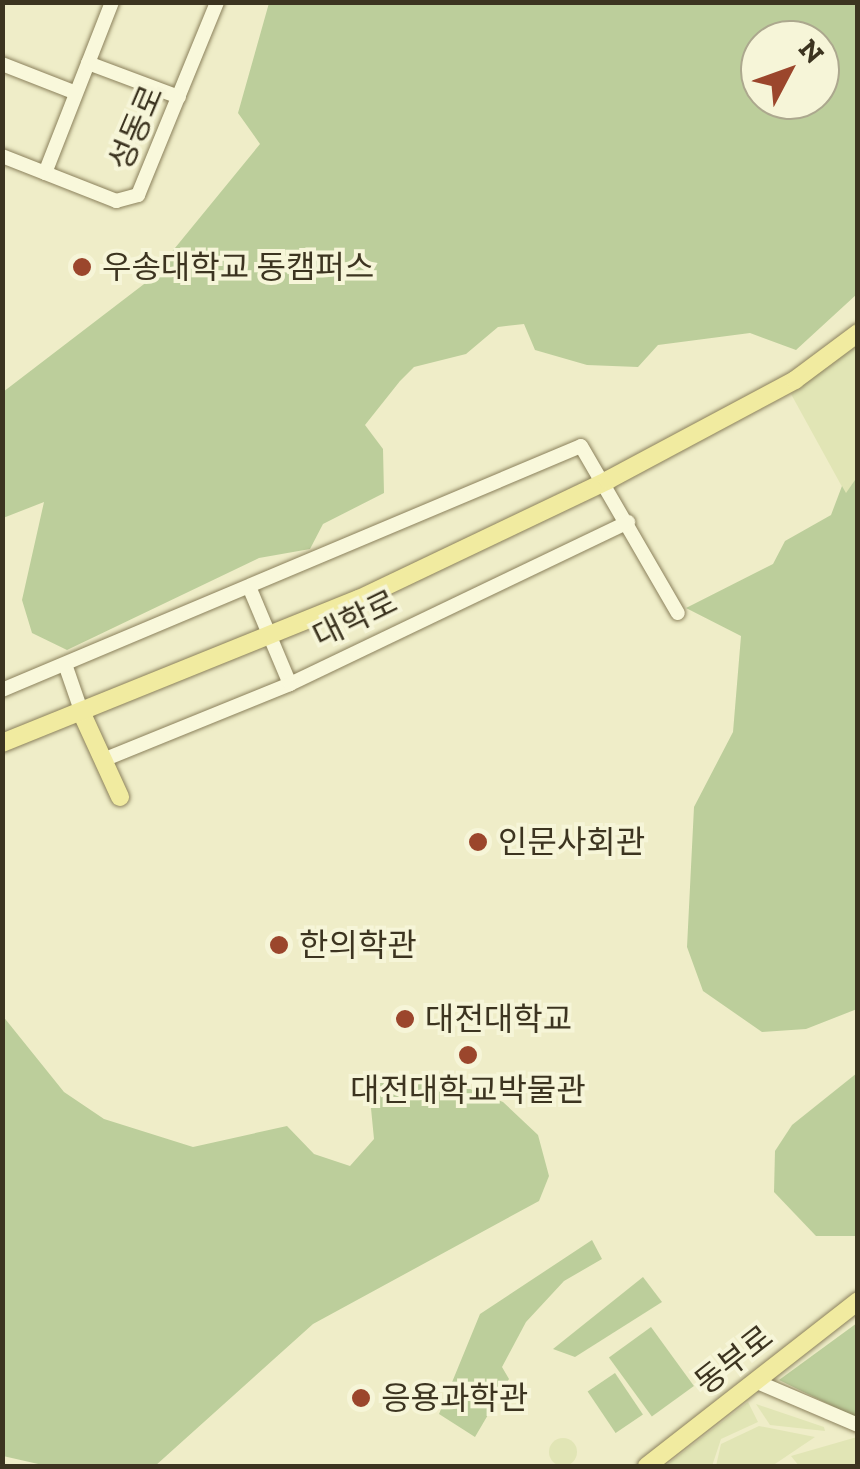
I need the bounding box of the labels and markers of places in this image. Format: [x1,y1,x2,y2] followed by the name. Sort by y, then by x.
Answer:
[102,248,374,286] place label: 우송대학교 동캠퍼스
[71,256,93,278] marker: 우송대학교 동캠퍼스
[498,823,645,861] place label: 인문사회관
[467,831,489,853] marker: 인문사회관
[299,926,417,964] place label: 한의학관
[268,934,290,956] marker: 한의학관
[425,1000,572,1038] place label: 대전대학교
[394,1008,416,1030] marker: 대전대학교
[457,1044,479,1066] marker: 대전대학교박물관
[350,1071,586,1109] place label: 대전대학교박물관
[381,1379,528,1417] place label: 응용과학관
[350,1387,372,1409] marker: 응용과학관

